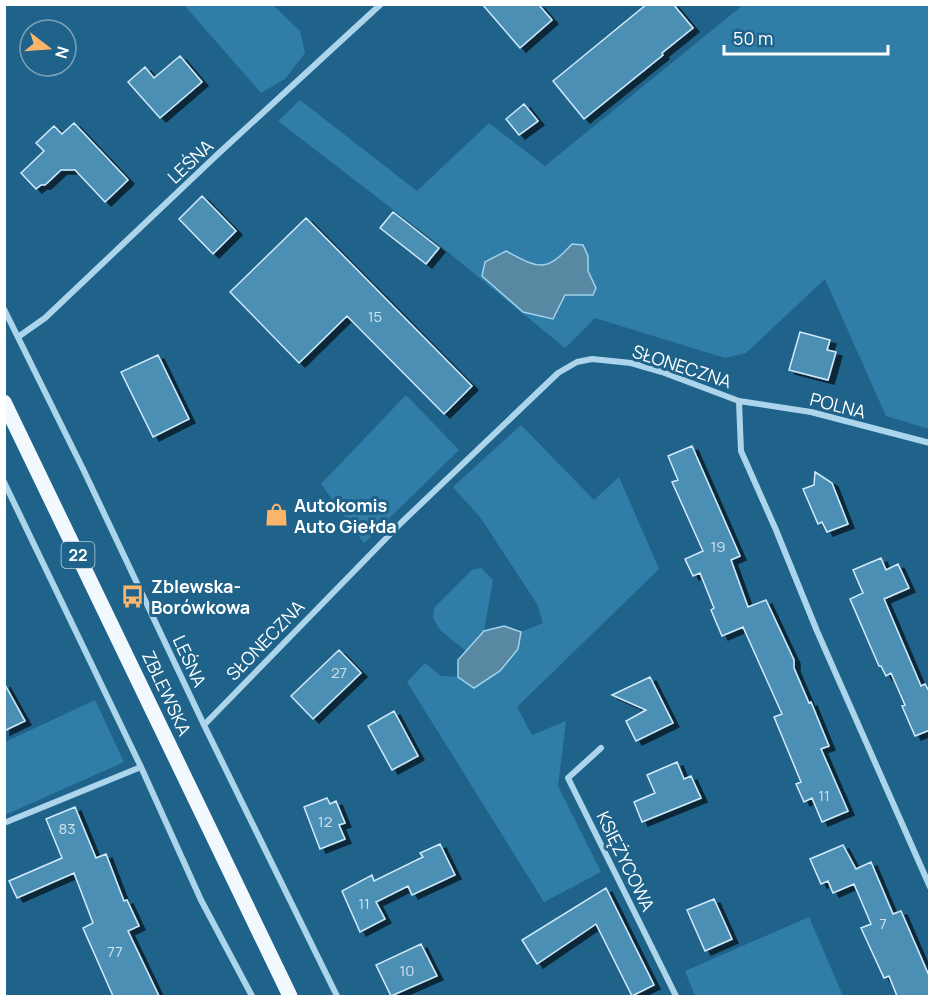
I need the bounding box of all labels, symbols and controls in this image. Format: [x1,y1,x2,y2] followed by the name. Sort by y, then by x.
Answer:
[18,18,78,78] north arrow
[724,18,888,56] scale bar
[733,26,773,50] text: 50 m
[50,44,75,61] text: N
[162,133,218,188] street label: LEŚNA
[368,306,382,327] house number: 15
[629,339,735,393] street label: SŁONECZNA
[808,386,869,424] street label: POLNA
[294,493,397,538] place label: Autokomis Auto Giełda
[263,502,289,528] shop icon: Autokomis Auto Giełda
[710,536,726,557] house number: 19
[62,542,94,568] road number: 22
[151,574,250,619] place label: Zblewska- Borówkowa
[120,583,146,609] bus stop icon: Zblewska- Borówkowa
[221,594,310,685] street label: SŁONECZNA
[168,631,213,691] street label: LEŚNA
[137,647,197,740] street label: ZBLEWSKA
[331,662,347,683] house number: 27
[818,785,830,806] house number: 11
[591,807,661,916] street label: KSIĘŻYCOWA
[318,811,332,832] house number: 12
[58,818,76,839] house number: 83
[358,893,370,914] house number: 11
[879,913,887,934] house number: 7
[107,941,123,962] house number: 77
[400,960,415,981] house number: 10

